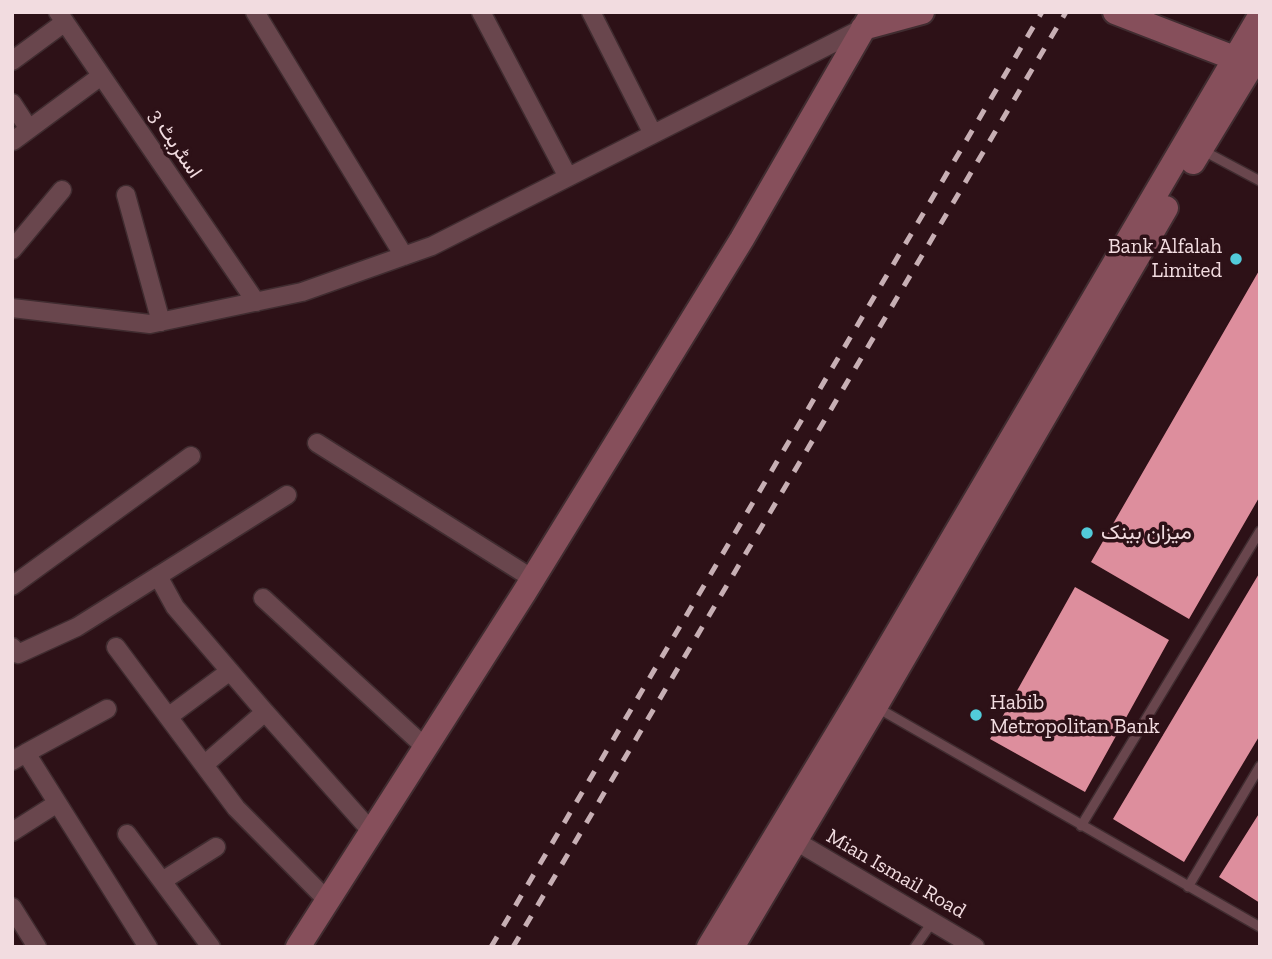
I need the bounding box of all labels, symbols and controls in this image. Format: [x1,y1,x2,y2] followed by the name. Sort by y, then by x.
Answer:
[143,105,207,183] street label: اسٹریٹ 3
[1108,234,1222,284] place label: Bank Alfalah Limited
[1228,251,1244,267] marker: Bank Alfalah Limited
[1101,520,1192,546] place label: میزان بینک
[1079,525,1095,541] marker: میزان بینک
[990,690,1160,740] place label: Habib Metropolitan Bank
[968,707,984,723] marker: Habib Metropolitan Bank
[822,824,970,924] street label: Mian Ismail Road

